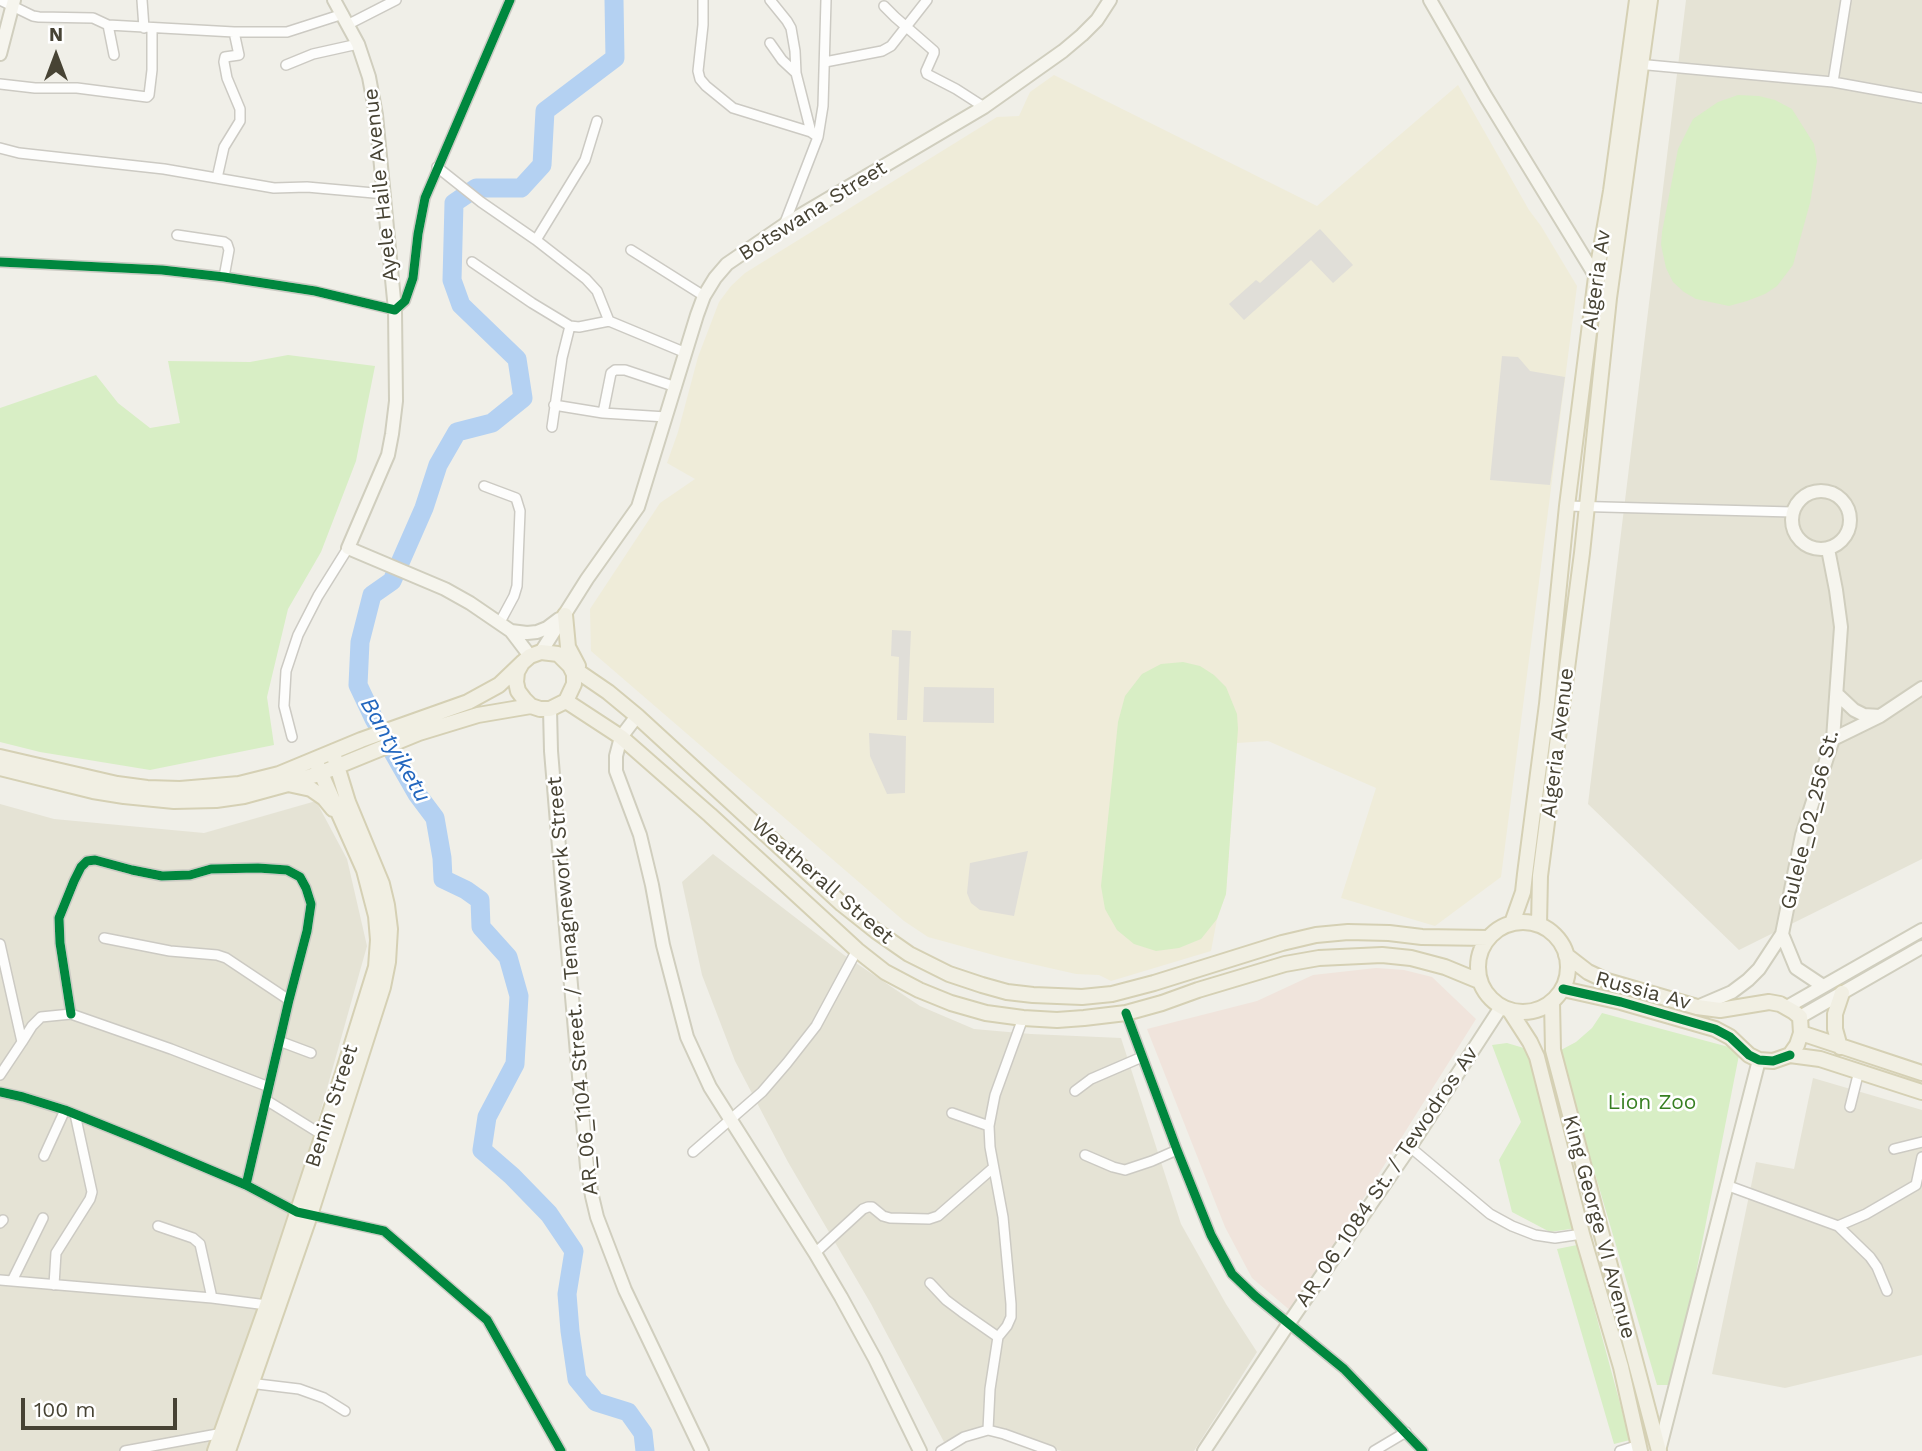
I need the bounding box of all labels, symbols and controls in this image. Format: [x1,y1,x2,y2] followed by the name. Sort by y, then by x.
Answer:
[21,21,91,91] north arrow
[49,23,63,46] text: N
[358,87,404,283] street label: Ayele Haile Avenue
[734,155,892,267] street label: Botswana Street
[1578,228,1616,332] street label: Algeria Av
[1536,667,1580,819] street label: Algeria Avenue
[354,692,436,808] water label: Bantyiketu
[1775,728,1845,912] street label: Gulele_02_256 St.
[542,775,604,1197] street label: AR_06_1104 Street. / Tenagnework Street
[746,812,898,950] street label: Weatherall Street
[1593,966,1693,1016] street label: Russia Av
[300,1041,364,1171] street label: Benin Street
[1290,1042,1484,1312] street label: AR_06_1084 St. / Tewodros Av
[1608,1090,1696,1116] park label: Lion Zoo
[1557,1112,1641,1342] street label: King George VI Avenue
[24,1384,180,1428] scale bar
[34,1397,96,1422] text: 100 m

